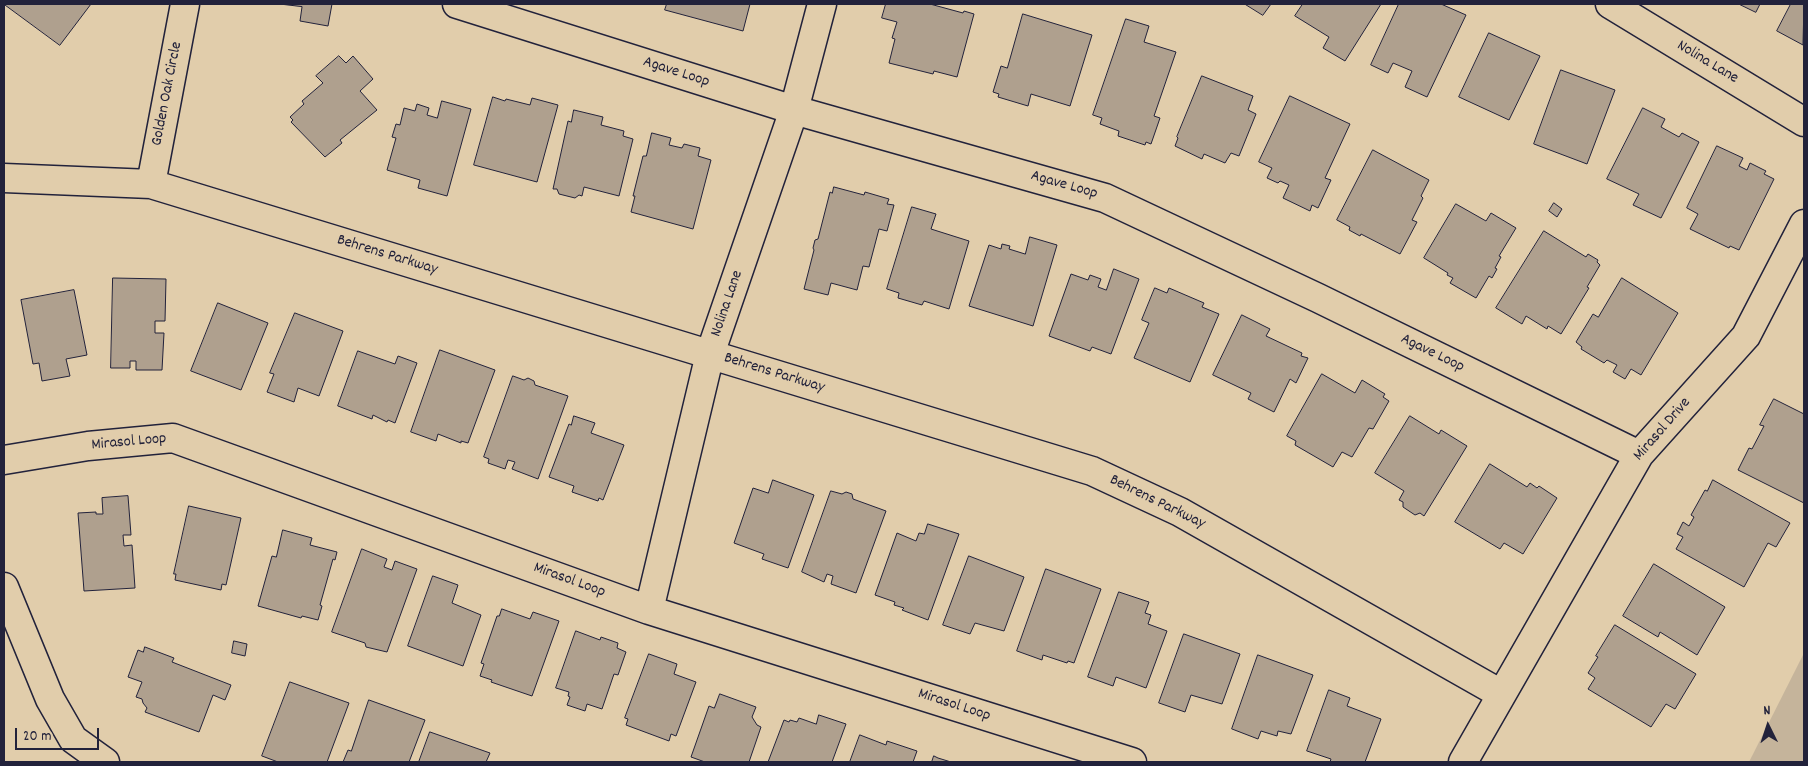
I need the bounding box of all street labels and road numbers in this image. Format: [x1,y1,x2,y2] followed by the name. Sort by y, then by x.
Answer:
[1673,37,1741,89] street label: Nolina Lane
[149,40,187,148] street label: Golden Oak Circle
[640,53,712,93] street label: Agave Loop
[1028,167,1100,205] street label: Agave Loop
[334,232,440,280] street label: Behrens Parkway
[708,268,748,340] street label: Nolina Lane
[1397,330,1467,378] street label: Agave Loop
[721,350,827,398] street label: Behrens Parkway
[1630,394,1696,466] street label: Mirasol Drive
[91,430,167,456] street label: Mirasol Loop
[1106,472,1208,534] street label: Behrens Parkway
[530,559,608,603] street label: Mirasol Loop
[915,685,993,727] street label: Mirasol Loop

